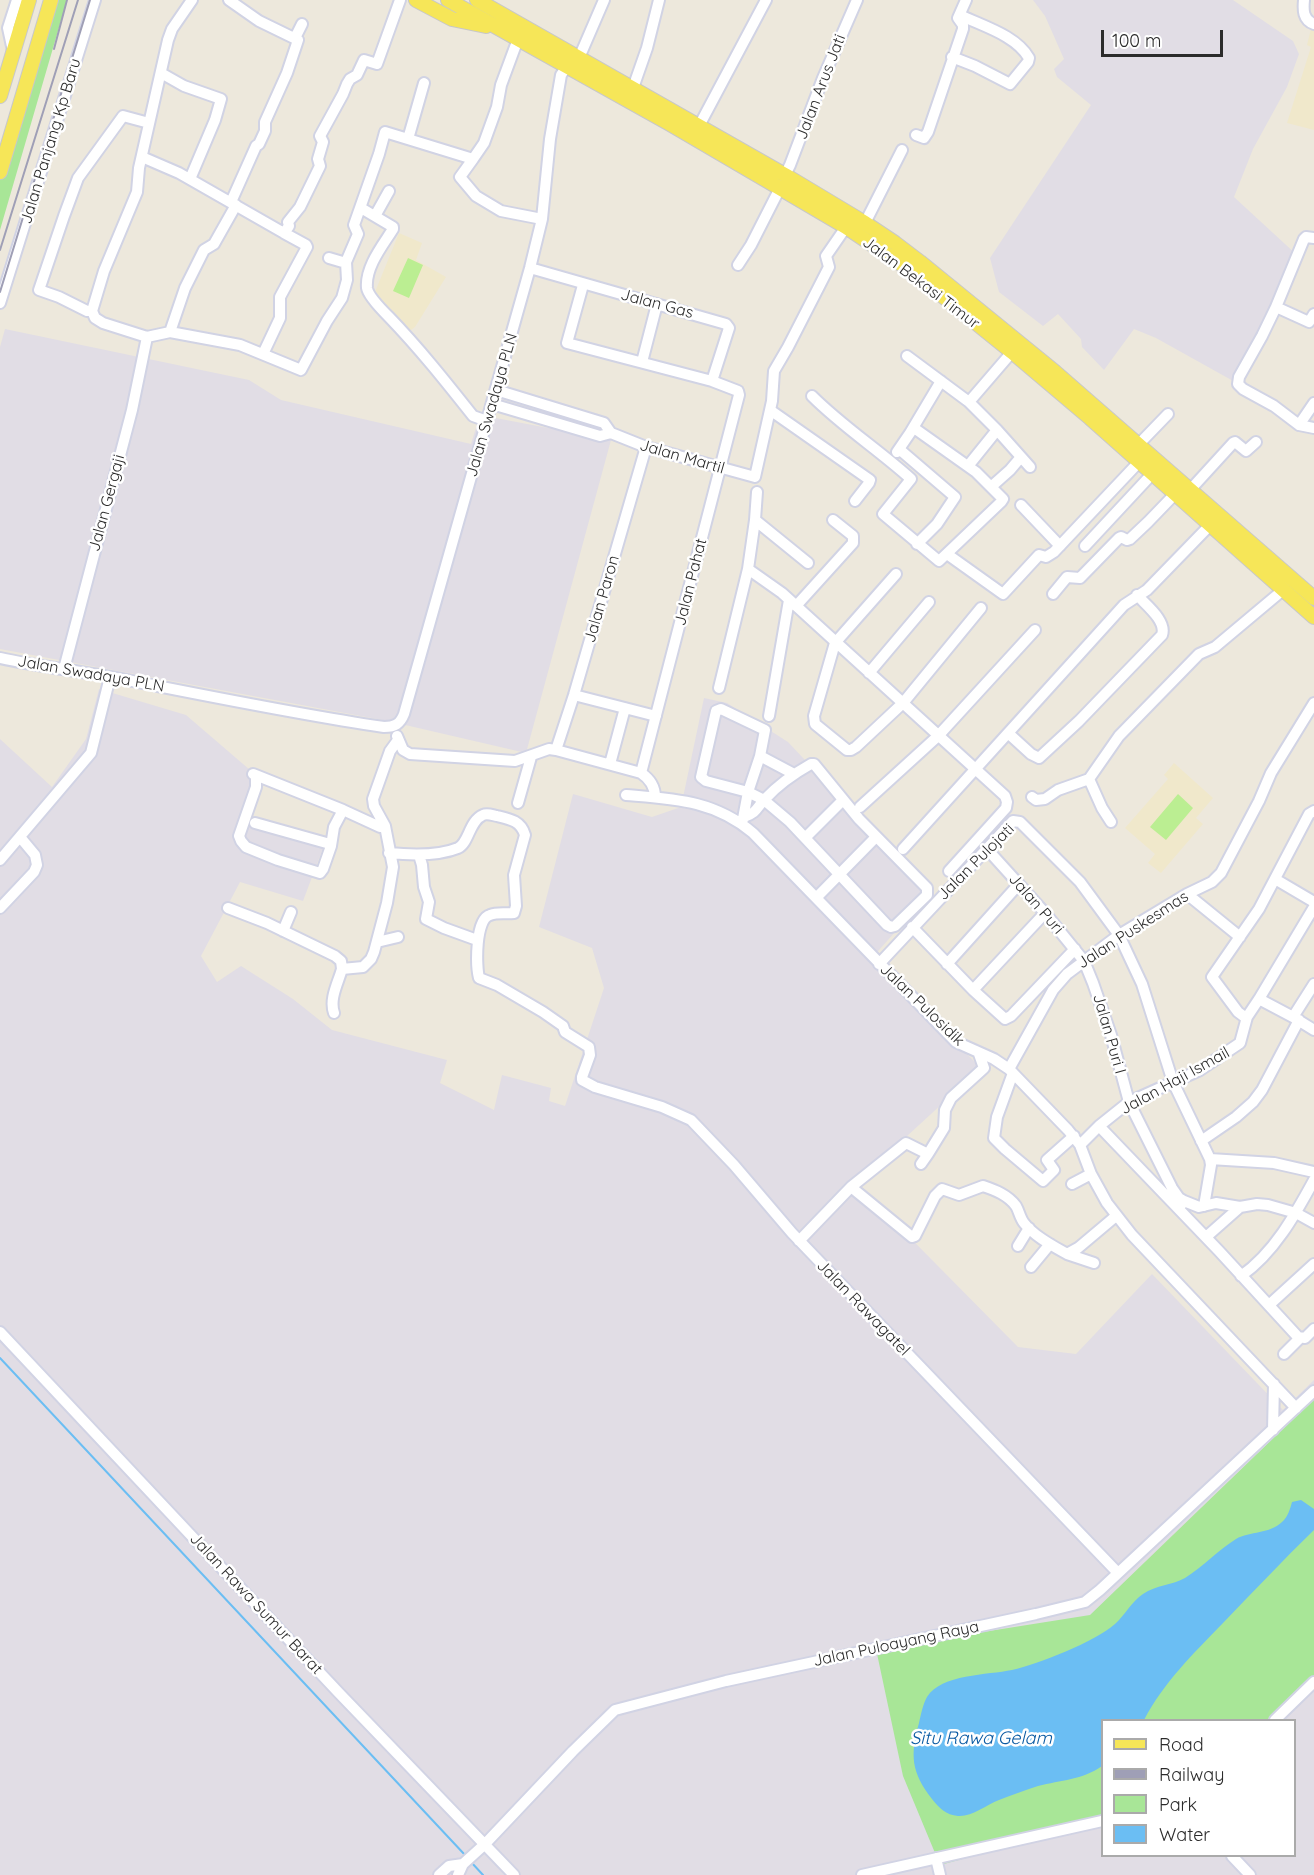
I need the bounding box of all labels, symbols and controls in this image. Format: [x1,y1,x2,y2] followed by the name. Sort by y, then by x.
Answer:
[1104,18,1226,56] scale bar
[1112,29,1161,52] text: 100 m
[792,32,850,142] street label: Jalan Arus Jati
[17,56,85,226] street label: Jalan Panjang Kp Baru
[859,233,983,333] street label: Jalan Bekasi Timur
[619,285,695,323] street label: Jalan Gas
[462,331,522,479] street label: Jalan Swadaya PLN
[637,436,727,478] street label: Jalan Martil
[85,453,129,553] street label: Jalan Gergaji
[671,536,711,628] street label: Jalan Pahat
[580,553,624,645] street label: Jalan Paron
[16,652,166,696] street label: Jalan Swadaya PLN
[934,820,1018,904] street label: Jalan Pulojati
[1004,870,1068,938] street label: Jalan Puri
[1074,887,1192,973] street label: Jalan Puskesmas
[876,960,968,1050] street label: Jalan Pulosidik
[1088,992,1130,1076] street label: Jalan Puri I
[1117,1043,1233,1119] street label: Jalan Haji Ismail
[812,1256,914,1360] street label: Jalan Rawagatel
[186,1529,326,1679] street label: Jalan Rawa Sumur Barat
[811,1617,981,1671] street label: Jalan Puloayang Raya
[1101,1719,1296,1857] legend
[910,1728,1052,1750] water label: Situ Rawa Gelam
[1159,1733,1204,1756] text: Road
[1159,1763,1225,1786] text: Railway
[1159,1793,1197,1816] text: Park
[1159,1823,1210,1846] text: Water

